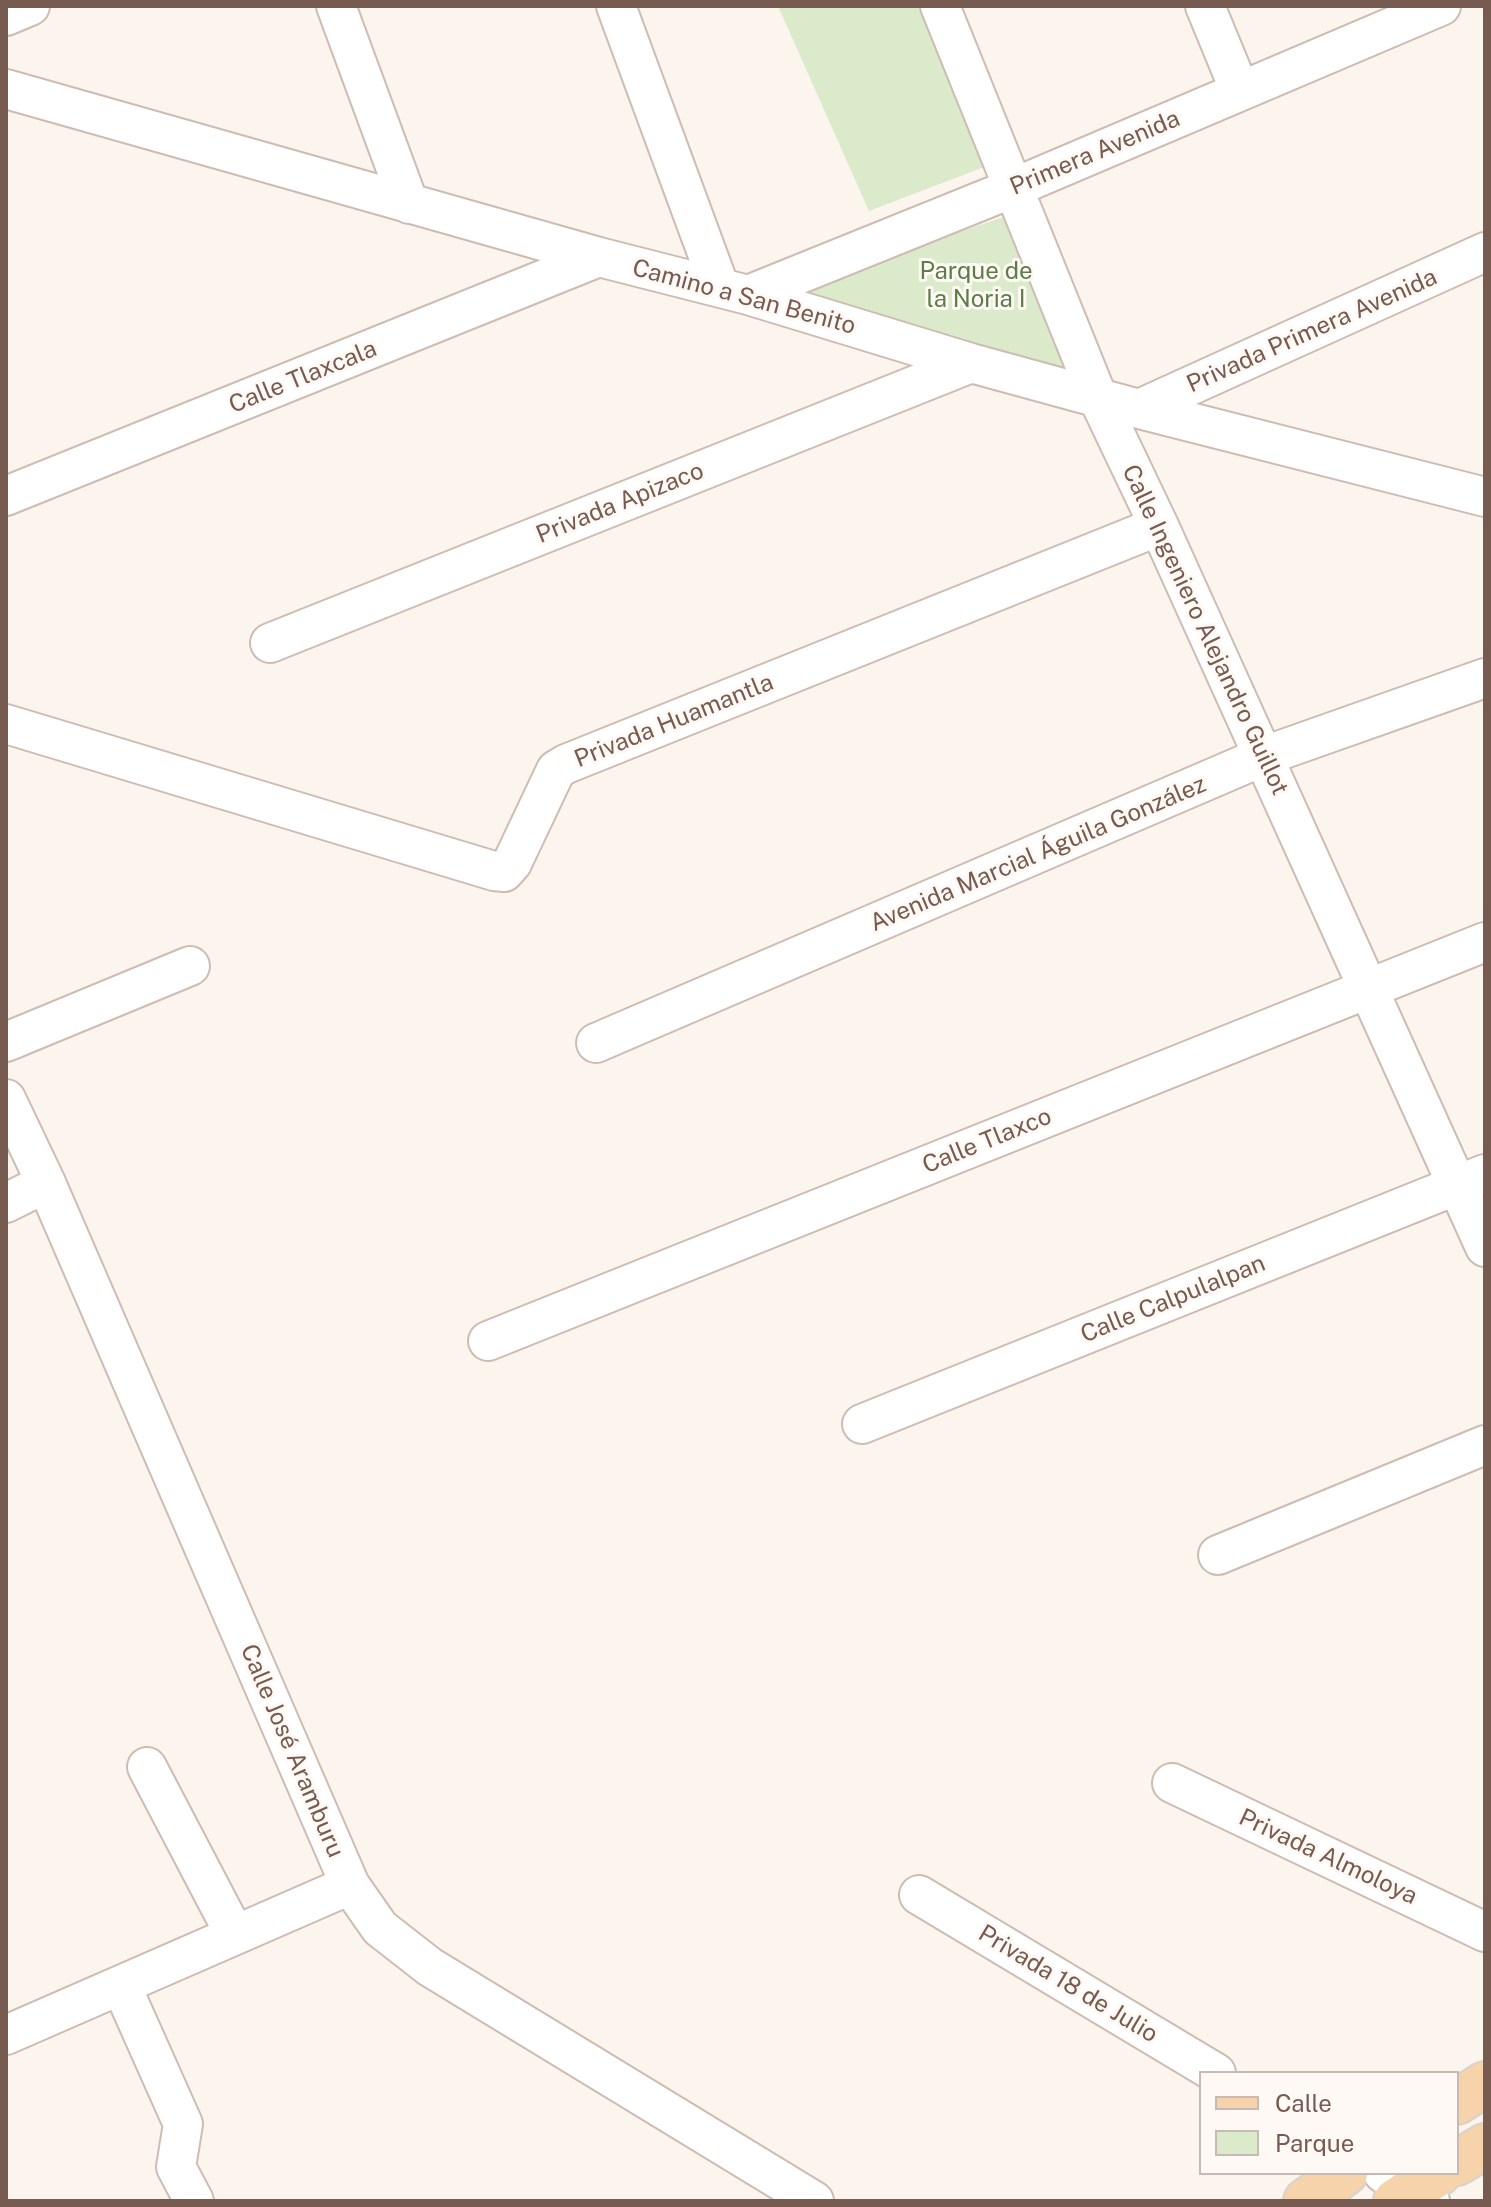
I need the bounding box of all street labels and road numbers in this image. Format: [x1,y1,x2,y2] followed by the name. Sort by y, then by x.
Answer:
[1006,104,1184,202] street label: Primera Avenida
[629,253,859,341] street label: Camino a San Benito
[1182,263,1442,399] street label: Privada Primera Avenida
[225,334,381,420] street label: Calle Tlaxcala
[532,456,708,550] street label: Privada Apizaco
[1116,460,1294,800] street label: Calle Ingeniero Alejandro Guillot
[570,668,778,774] street label: Privada Huamantla
[866,770,1210,938] street label: Avenida Marcial Águila González
[918,1102,1056,1180] street label: Calle Tlaxco
[1076,1249,1270,1349] street label: Calle Calpulalpan
[234,1640,350,1862] street label: Calle José Aramburu
[1234,1803,1422,1911] street label: Privada Almoloya
[973,1919,1163,2049] street label: Privada 18 de Julio

